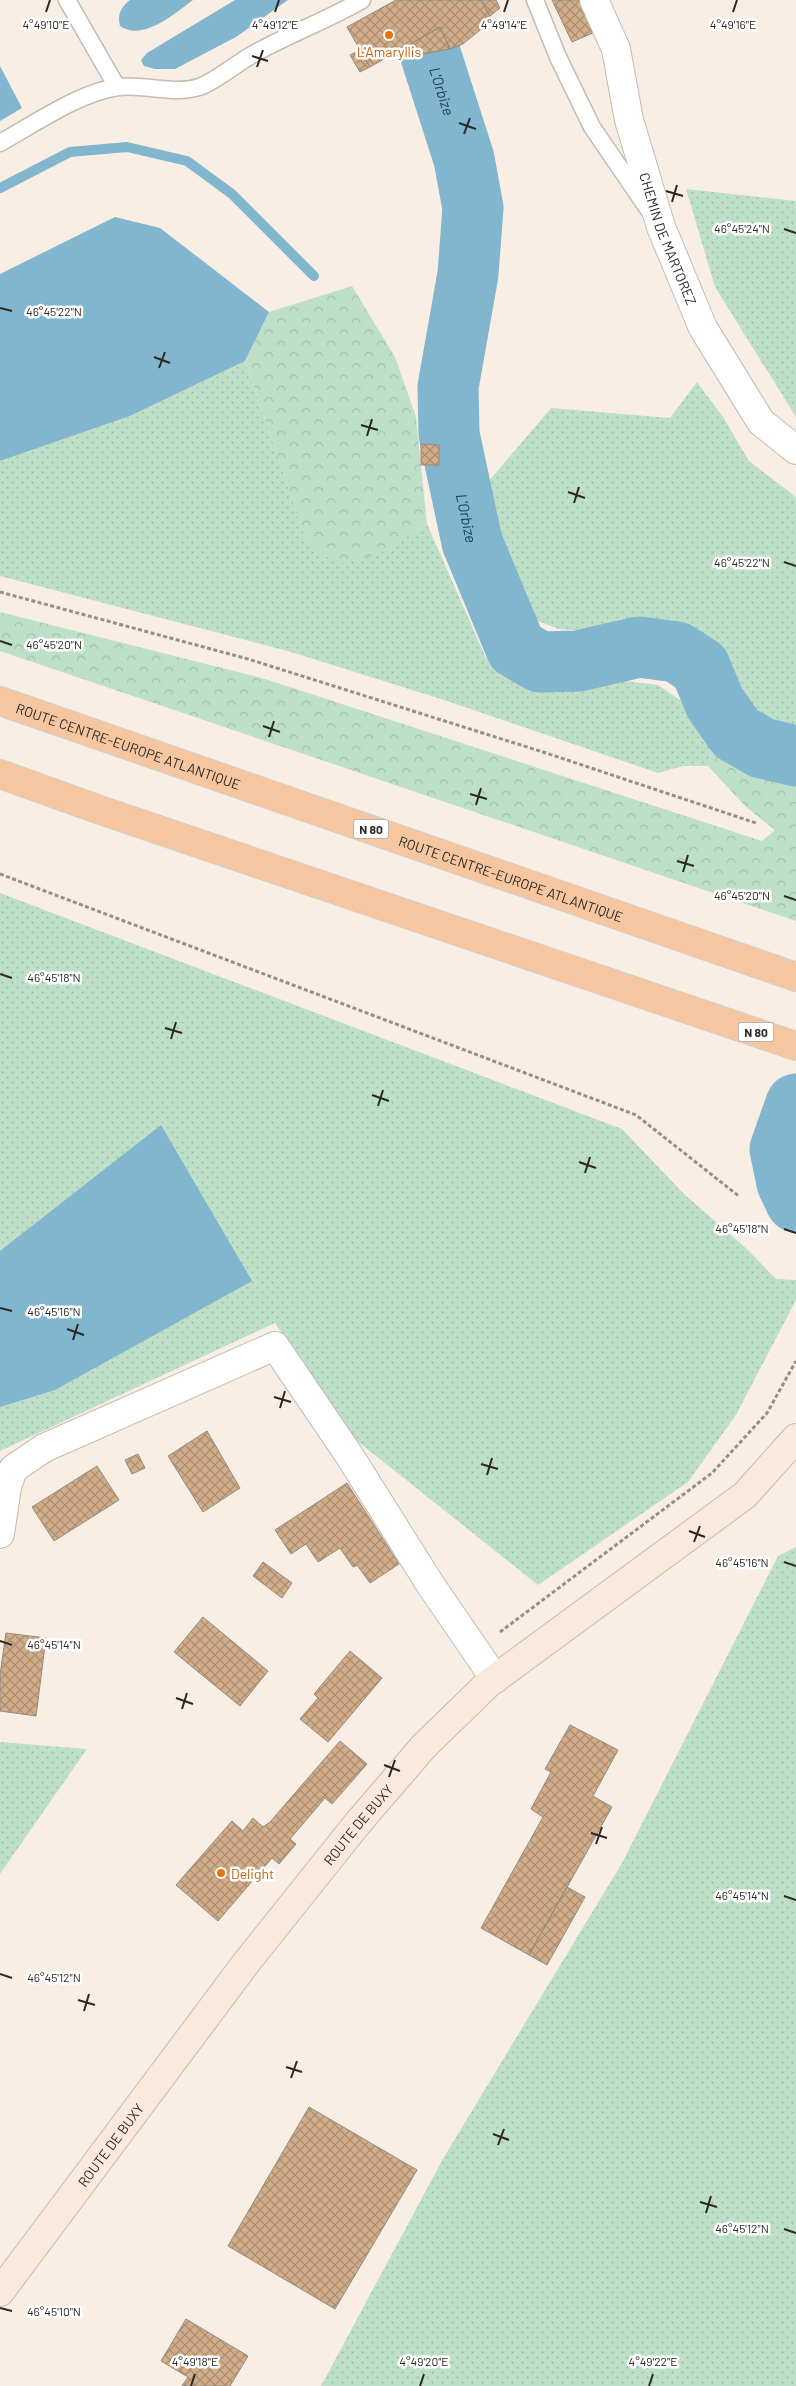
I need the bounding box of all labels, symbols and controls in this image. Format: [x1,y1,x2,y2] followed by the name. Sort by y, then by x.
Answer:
[22,17,70,31] text: 4°49'10"E
[252,17,298,31] text: 4°49'12"E
[481,17,527,31] text: 4°49'14"E
[710,17,756,31] text: 4°49'16"E
[383,29,395,41] marker: L'Amaryllis
[357,43,421,60] place label: L'Amaryllis
[426,65,458,118] water label: L'Orbize
[637,170,701,307] street label: CHEMIN DE MARTOREZ
[714,221,770,235] text: 46°45'24"N
[26,304,82,318] text: 46°45'22"N
[453,492,481,544] water label: L'Orbize
[714,555,770,569] text: 46°45'22"N
[26,637,82,651] text: 46°45'20"N
[14,699,243,792] street label: ROUTE CENTRE-EUROPE ATLANTIQUE
[354,820,388,839] road number: N 80
[397,831,626,925] street label: ROUTE CENTRE-EUROPE ATLANTIQUE
[714,888,770,902] text: 46°45'20"N
[27,970,81,984] text: 46°45'18"N
[738,1022,774,1042] road number: N 80
[715,1221,769,1235] text: 46°45'18"N
[27,1304,81,1318] text: 46°45'16"N
[715,1555,769,1569] text: 46°45'16"N
[27,1637,81,1651] text: 46°45'14"N
[319,1780,396,1868] street label: ROUTE DE BUXY
[231,1865,274,1882] place label: Delight
[215,1867,227,1879] marker: Delight
[715,1888,769,1902] text: 46°45'14"N
[27,1970,81,1984] text: 46°45'12"N
[74,2100,147,2190] street label: ROUTE DE BUXY
[715,2221,769,2235] text: 46°45'12"N
[27,2304,81,2318] text: 46°45'10"N
[172,2354,218,2368] text: 4°49'18"E
[399,2354,449,2368] text: 4°49'20"E
[629,2354,677,2368] text: 4°49'22"E

